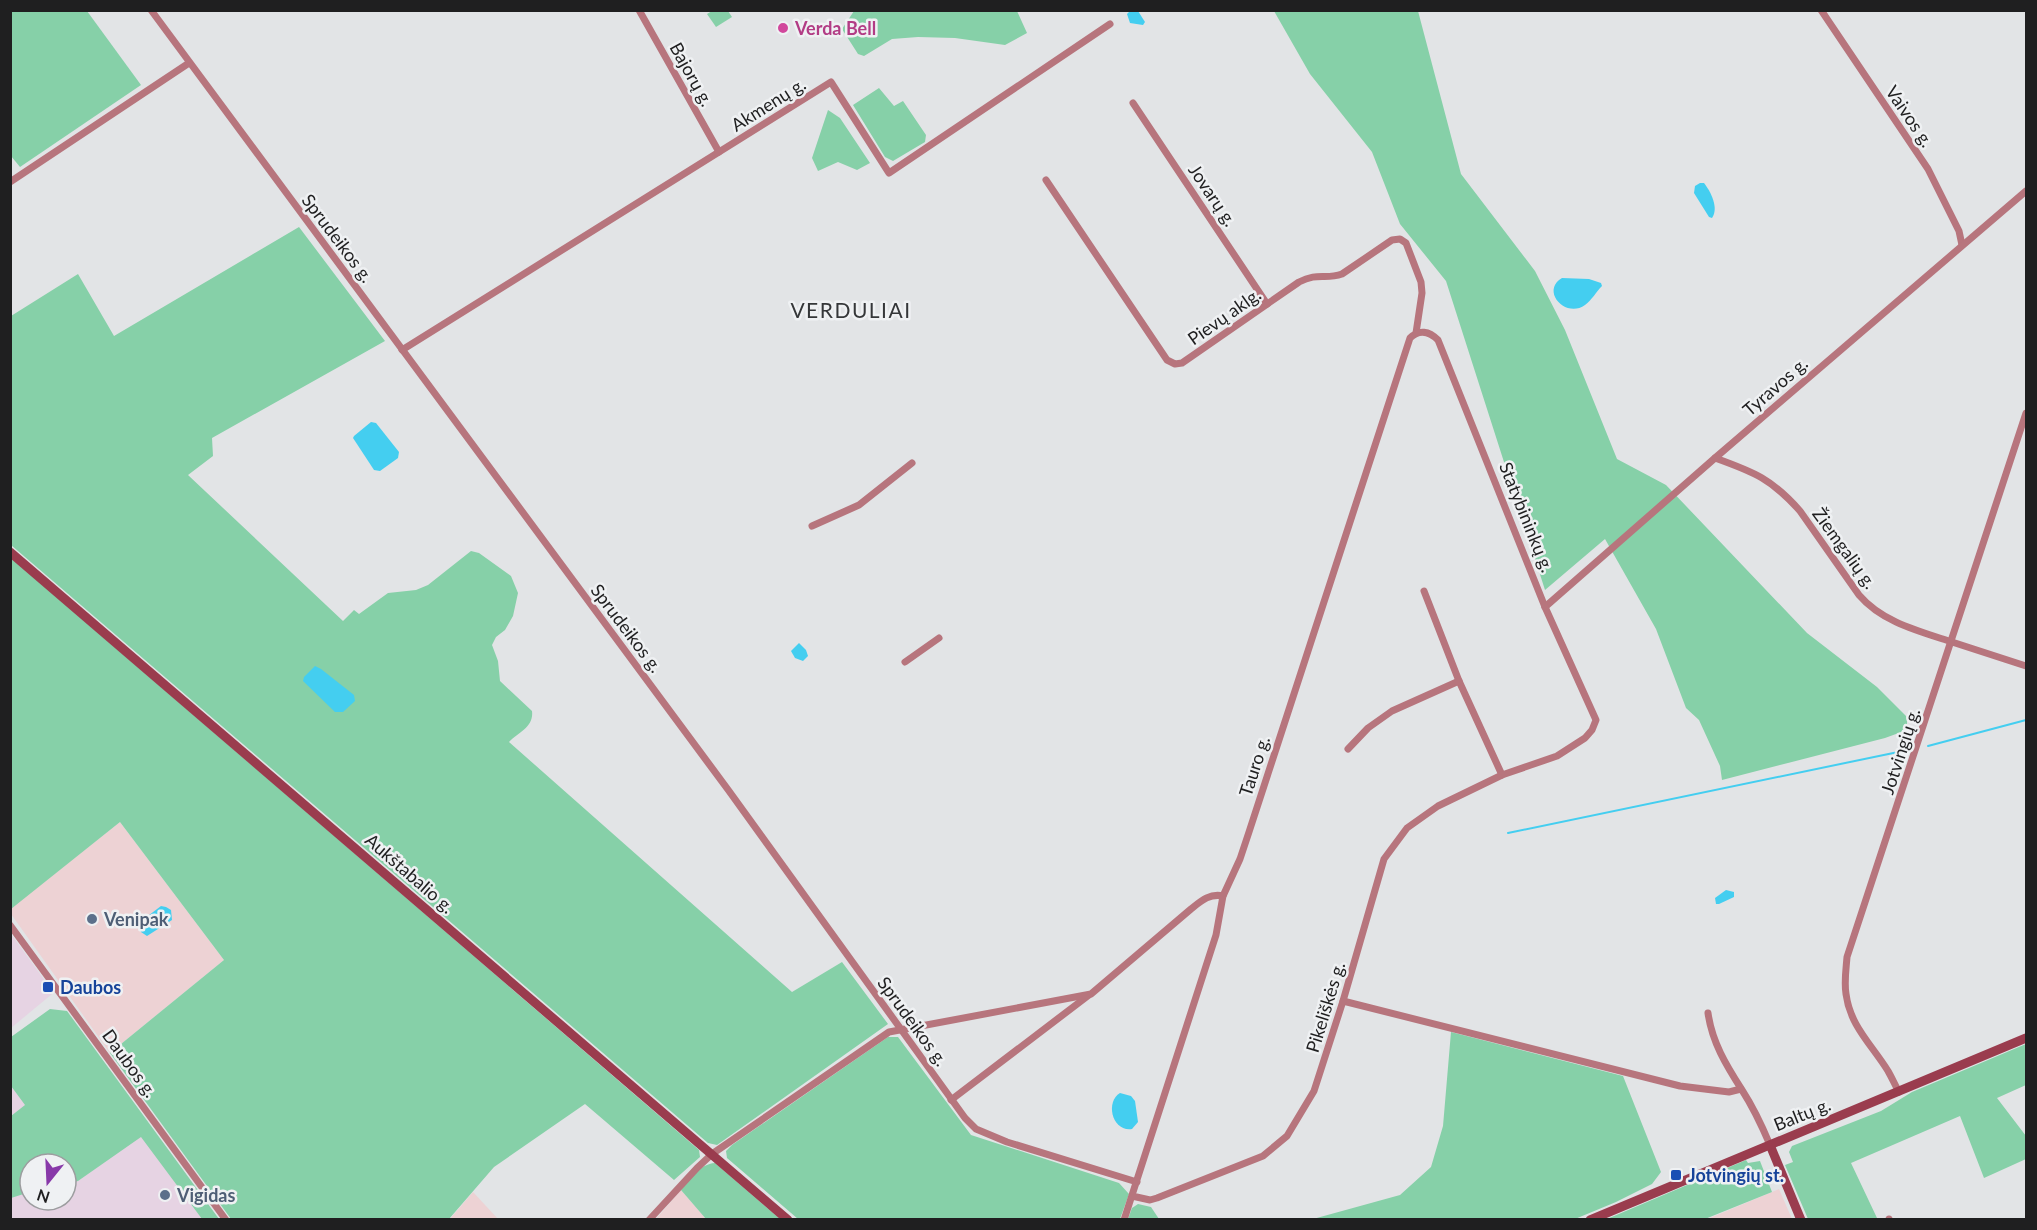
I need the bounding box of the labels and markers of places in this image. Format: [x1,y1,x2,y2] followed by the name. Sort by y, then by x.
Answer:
[794,17,876,39] place label: Verda Bell
[776,21,790,35] marker: Verda Bell
[103,908,169,930] place label: Venipak
[85,912,99,926] marker: Venipak
[60,976,121,998] place label: Daubos
[41,980,55,994] marker: Daubos
[1688,1164,1784,1186] place label: Jotvingių st.
[1669,1168,1683,1182] marker: Jotvingių st.
[176,1184,235,1206] place label: Vigidas
[158,1188,172,1202] marker: Vigidas

